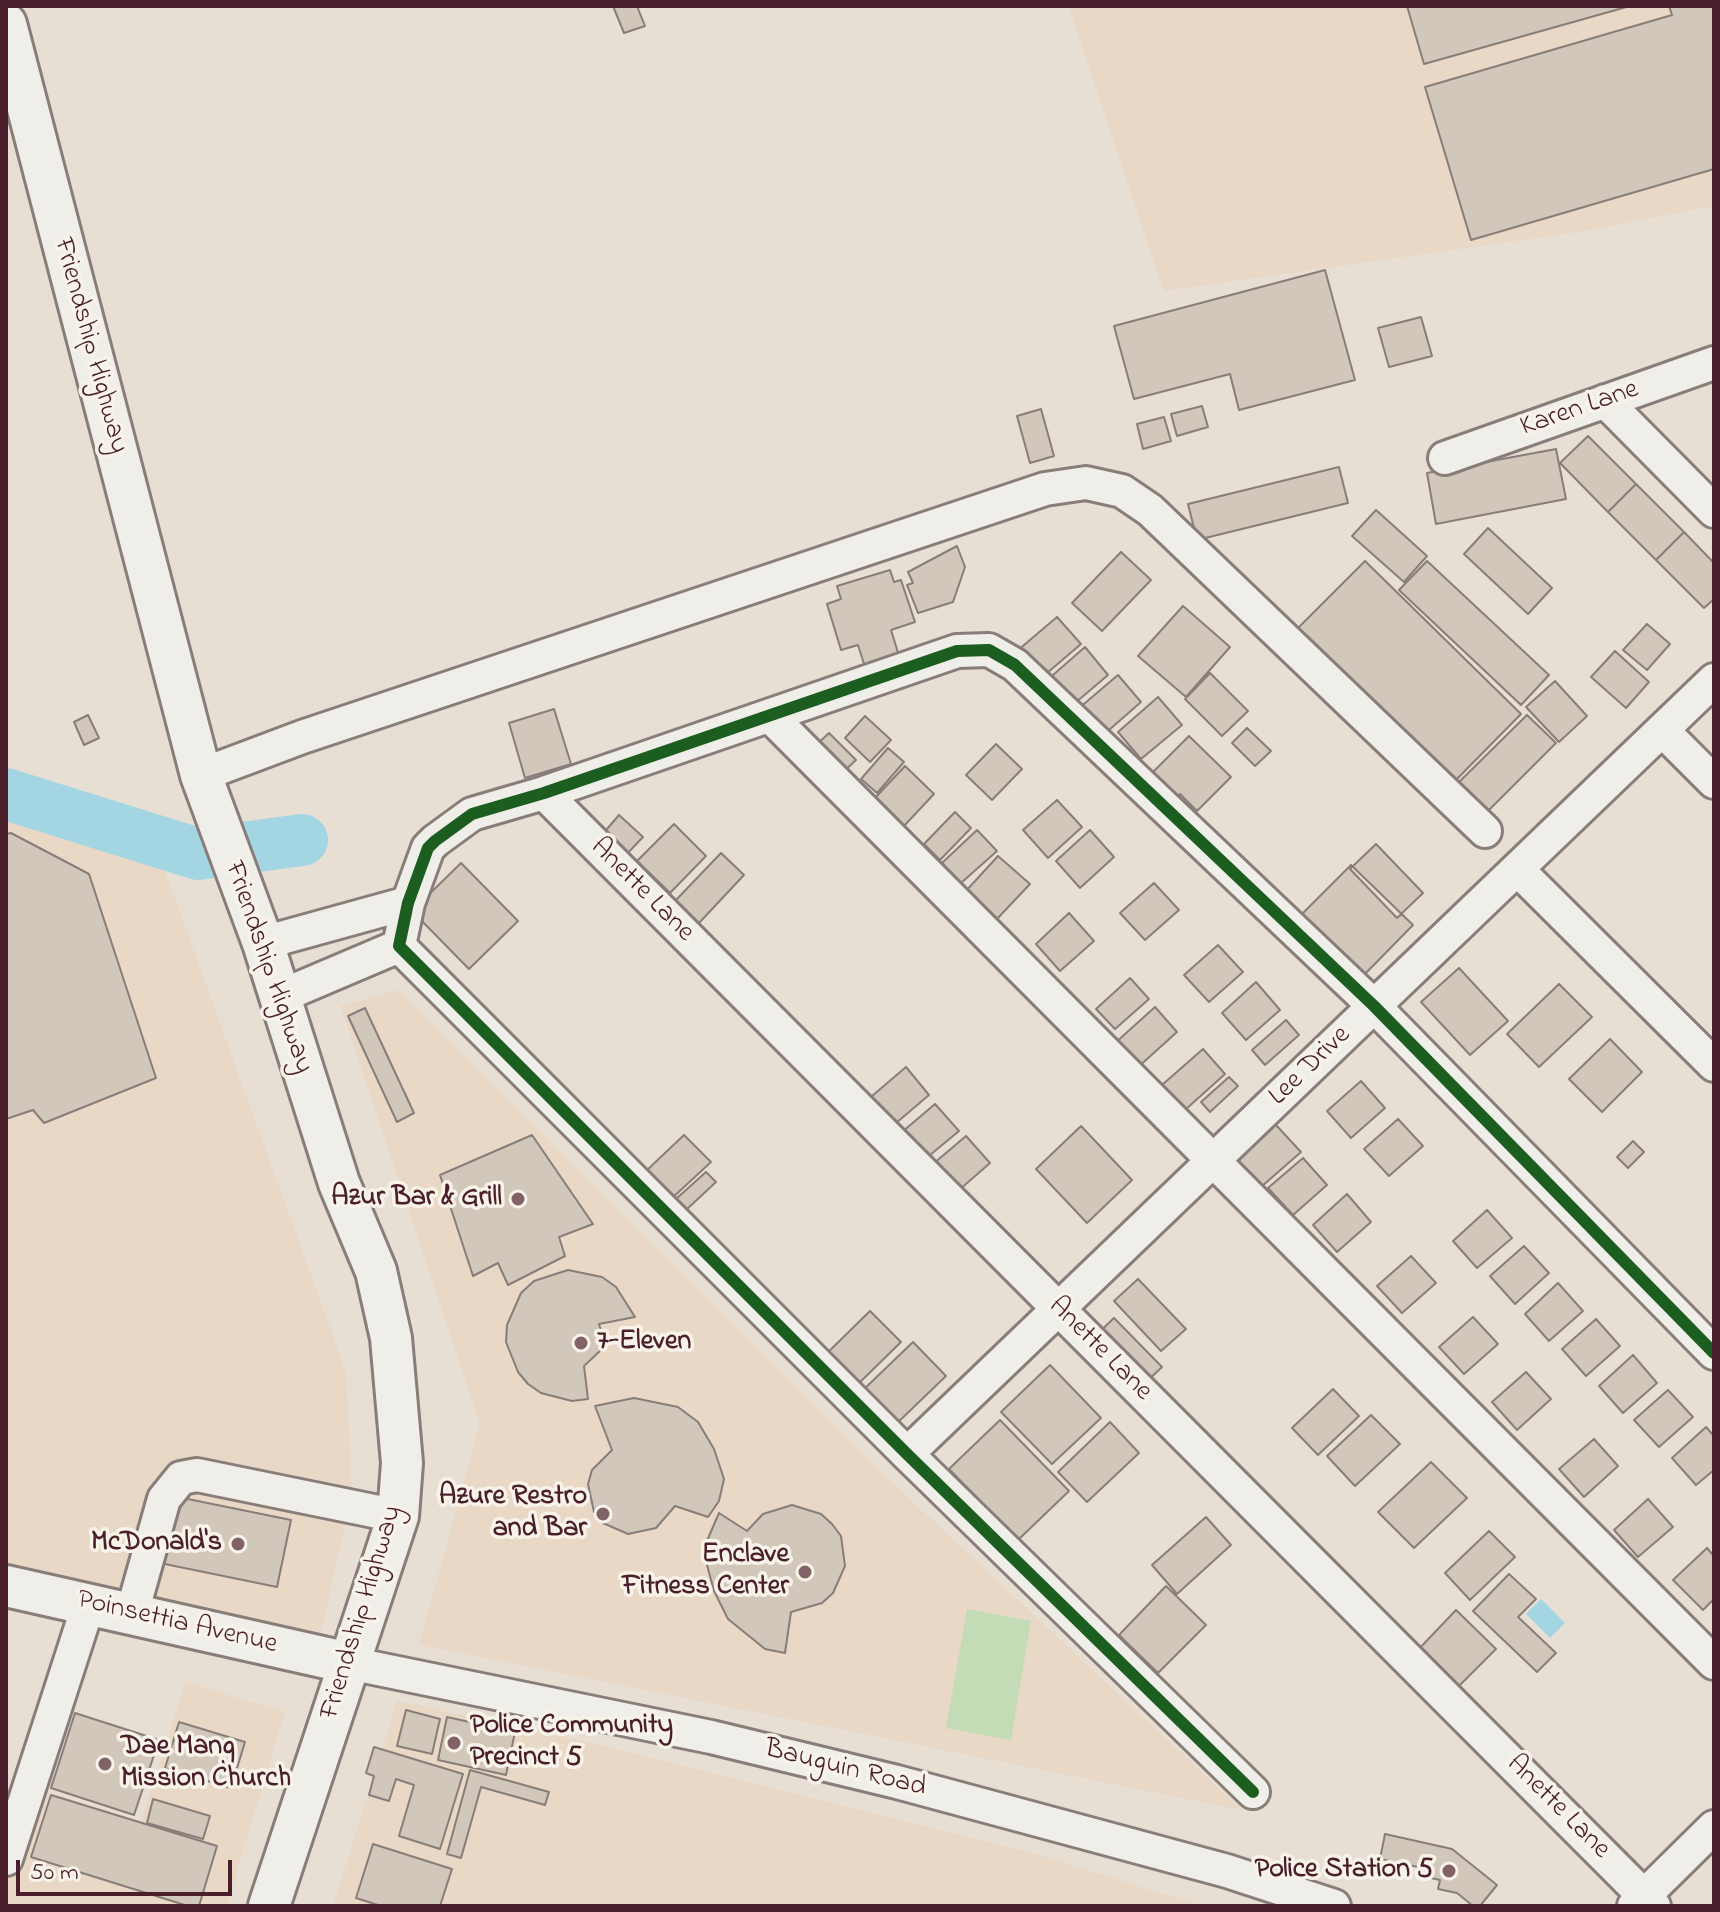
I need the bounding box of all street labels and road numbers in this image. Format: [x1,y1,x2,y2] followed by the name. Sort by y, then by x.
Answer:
[44,235,134,457] street label: Friendship Highway
[1517,374,1643,446] street label: Karen Lane
[582,832,700,950] street label: Anette Lane
[215,858,319,1078] street label: Friendship Highway
[1263,1020,1359,1114] street label: Lee Drive
[1040,1291,1158,1409] street label: Anette Lane
[315,1502,411,1724] street label: Friendship Highway
[74,1585,280,1663] street label: Poinsettia Avenue
[761,1734,929,1806] street label: Bauguin Road
[1498,1749,1616,1867] street label: Anette Lane

